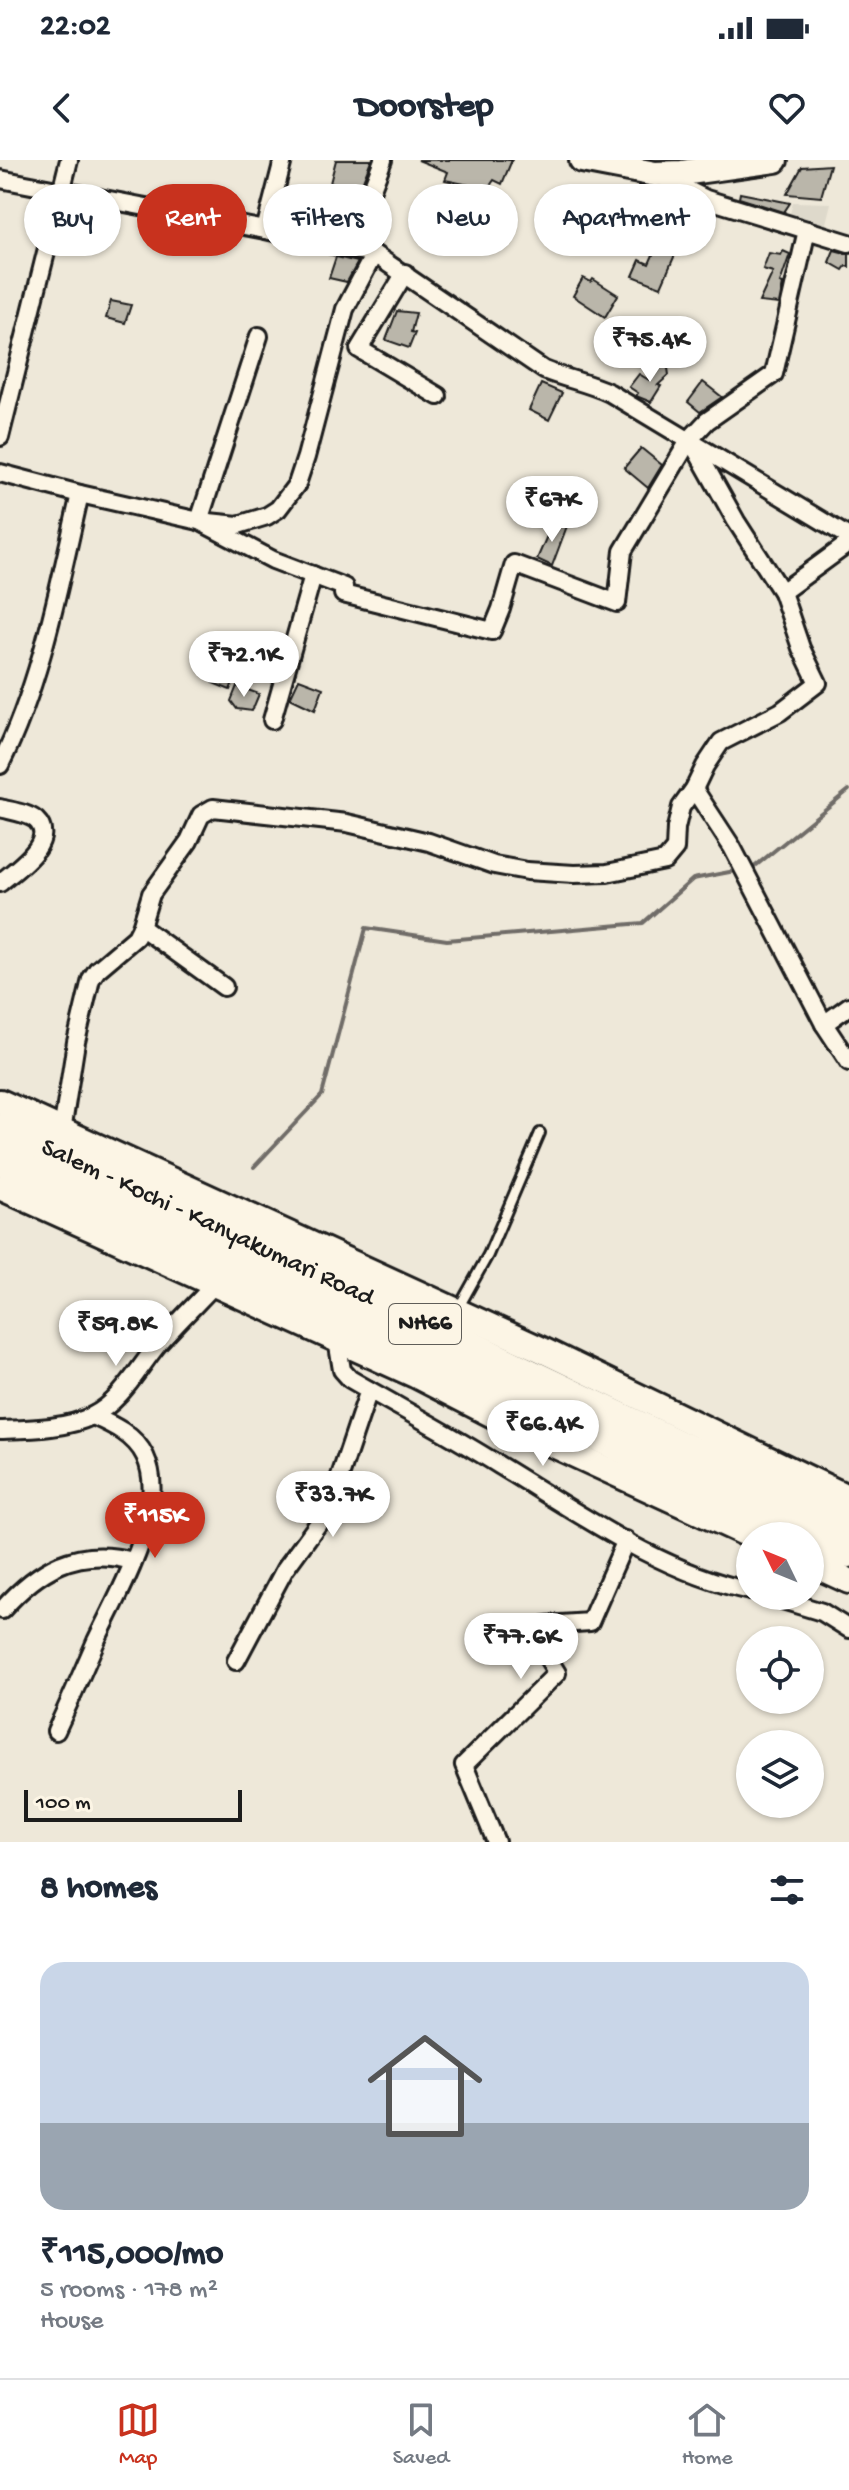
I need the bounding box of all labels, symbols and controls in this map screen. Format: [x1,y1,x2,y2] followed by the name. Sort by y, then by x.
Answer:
[40,11,111,46] text: 22:02
[40,86,84,130] icon: back
[765,86,809,130] icon: heart
[356,87,493,130] text: Doorstep
[24,184,121,256] chip: Buy
[137,184,247,256] chip: Rent
[263,184,392,256] chip: Filters
[408,184,518,256] chip: New
[534,184,716,256] chip: Apartment
[585,316,715,384] pin: ₹75.4K
[612,326,688,357] text: ₹75.4K
[505,476,599,544] pin: ₹67K
[524,486,580,517] text: ₹67K
[179,631,309,699] pin: ₹72.1K
[207,641,281,672] text: ₹72.1K
[35,1133,380,1316] street label: Salem - Kochi - Kanyakumari Road
[51,1300,181,1368] pin: ₹59.8K
[389,1304,461,1344] road number: NH66
[77,1310,155,1341] text: ₹59.8K
[478,1400,608,1468] pin: ₹66.4K
[505,1410,581,1441] text: ₹66.4K
[268,1471,398,1539] pin: ₹33.7K
[294,1481,372,1512] text: ₹33.7K
[99,1492,211,1560] pin: ₹115K
[123,1502,187,1533] text: ₹115K
[736,1522,824,1610] north arrow
[736,1522,824,1818] map controls
[456,1613,586,1681] pin: ₹77.6K
[482,1623,560,1654] text: ₹77.6K
[736,1626,824,1714] button: locate
[736,1730,824,1818] button: layers
[24,1786,242,1822] scale bar
[36,1791,91,1817] text: 100 m
[765,1868,809,1912] icon: filters
[40,1870,157,1910] text: 8 homes
[353,2014,497,2158] icon: home
[40,2236,223,2276] text: ₹115,000/mo
[40,2276,218,2307] text: 5 rooms · 178 m²
[40,2307,104,2338] text: House
[116,2398,160,2472] tab: Map
[393,2398,449,2472] tab: Saved
[682,2398,733,2472] tab: Home

